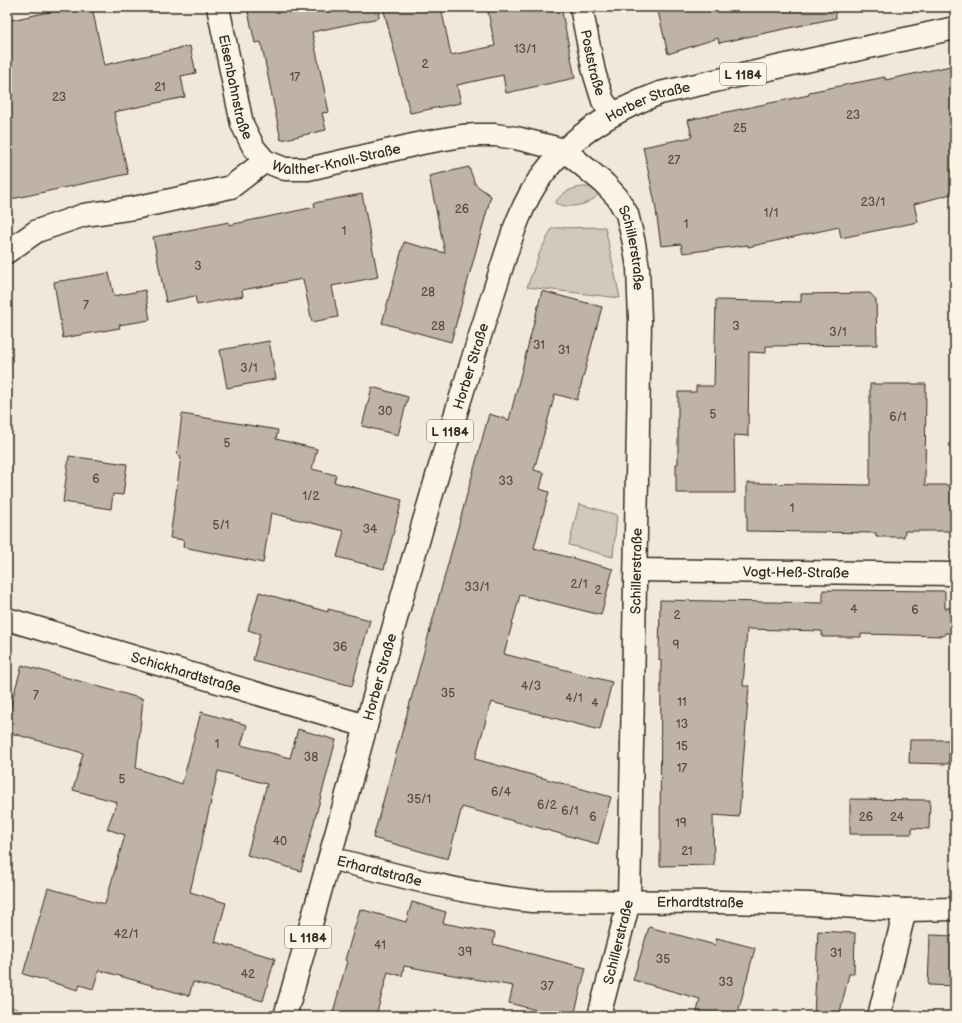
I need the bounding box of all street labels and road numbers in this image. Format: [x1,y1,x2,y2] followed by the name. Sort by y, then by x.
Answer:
[577,28,609,98] street label: Poststraße
[215,33,256,143] street label: Eisenbahnstraße
[720,63,766,85] road number: L 1184
[603,79,692,126] street label: Horber Straße
[269,140,402,178] street label: Walther-Knoll-Straße
[615,202,647,291] street label: Schillerstraße
[450,321,492,411] street label: Horber Straße
[427,420,473,442] road number: L 1184
[627,528,646,614] street label: Schillerstraße
[743,563,849,582] street label: Vogt-Heß-Straße
[360,632,400,723] street label: Horber Straße
[129,648,243,697] street label: Schickhardtstraße
[335,852,424,890] street label: Erhardtstraße
[657,894,744,912] street label: Erhardtstraße
[600,898,637,986] street label: Schillerstraße
[285,926,331,948] road number: L 1184

